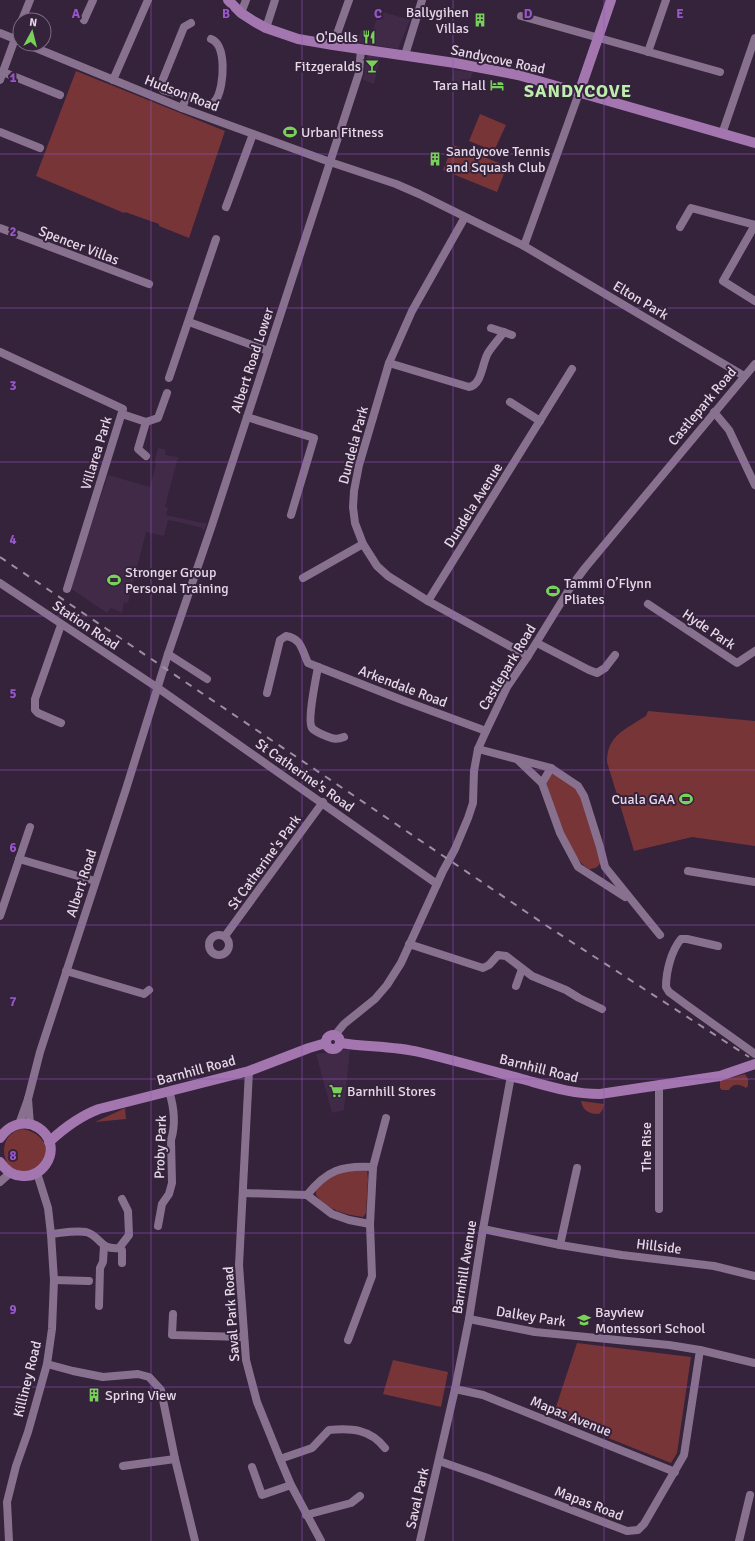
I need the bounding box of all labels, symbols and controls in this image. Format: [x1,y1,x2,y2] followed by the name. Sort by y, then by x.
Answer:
[406,4,469,37] place label: Ballygihen Villas
[72,6,81,22] text: A
[222,6,230,22] text: B
[374,6,382,22] text: C
[524,6,533,22] text: D
[676,6,684,22] text: E
[12,12,52,52] north arrow
[472,12,488,28] building icon: Ballygihen Villas
[29,16,38,29] text: N
[316,29,358,46] place label: O'Dells
[361,29,377,45] restaurant icon: O'Dells
[449,41,547,78] street label: Sandycove Road
[295,58,361,75] place label: Fitzgeralds
[364,58,380,74] bar icon: Fitzgeralds
[9,70,17,86] text: 1
[142,71,222,115] street label: Hudson Road
[433,77,486,94] place label: Tara Hall
[489,77,505,93] hotel icon: Tara Hall
[524,80,632,102] district label: SANDYCOVE
[282,124,298,140] sports icon: Urban Fitness
[301,124,384,141] place label: Urban Fitness
[446,143,550,176] place label: Sandycove Tennis and Squash Club
[427,151,443,167] building icon: Sandycove Tennis and Squash Club
[36,222,121,269] street label: Spencer Villas
[9,224,17,240] text: 2
[610,277,671,324] street label: Elton Park
[227,305,278,415] street label: Albert Road Lower
[665,364,740,449] street label: Castlepark Road
[9,378,17,394] text: 3
[335,404,372,486] street label: Dundela Park
[77,414,116,492] street label: Villarea Park
[441,460,506,551] street label: Dundela Avenue
[9,532,17,548] text: 4
[125,564,229,597] place label: Stronger Group Personal Training
[106,572,122,588] sports icon: Stronger Group Personal Training
[564,575,652,608] place label: Tammi O’Flynn Pliates
[545,583,561,599] sports icon: Tammi O’Flynn Pliates
[49,597,122,654] street label: Station Road
[679,606,738,653] street label: Hyde Park
[475,621,540,713] street label: Castlepark Road
[356,662,450,711] street label: Arkendale Road
[9,686,17,702] text: 5
[252,735,357,816] street label: St Catherine's Road
[611,791,675,808] place label: Cuala GAA
[678,791,694,807] sports icon: Cuala GAA
[224,811,305,913] street label: St Catherine's Park
[9,840,17,856] text: 6
[63,847,100,919] street label: Albert Road
[9,994,17,1010] text: 7
[498,1050,580,1087] street label: Barnhill Road
[155,1052,237,1089] street label: Barnhill Road
[328,1083,344,1099] supermarket icon: Barnhill Stores
[347,1083,436,1100] place label: Barnhill Stores
[151,1115,170,1179] street label: Proby Park
[638,1122,655,1172] street label: The Rise
[9,1148,17,1164] text: 8
[449,1219,480,1315] street label: Barnhill Avenue
[635,1235,683,1258] street label: Hillside
[220,1266,243,1362] street label: Saval Park Road
[9,1302,17,1318] text: 9
[495,1303,567,1330] street label: Dalkey Park
[595,1304,705,1337] place label: Bayview Montessori School
[576,1312,592,1328] school or university icon: Bayview Montessori School
[10,1339,45,1419] street label: Killiney Road
[86,1387,102,1403] building icon: Spring View
[105,1387,176,1404] place label: Spring View
[528,1392,614,1440] street label: Mapas Avenue
[402,1466,433,1530] street label: Saval Park
[552,1483,626,1524] street label: Mapas Road

